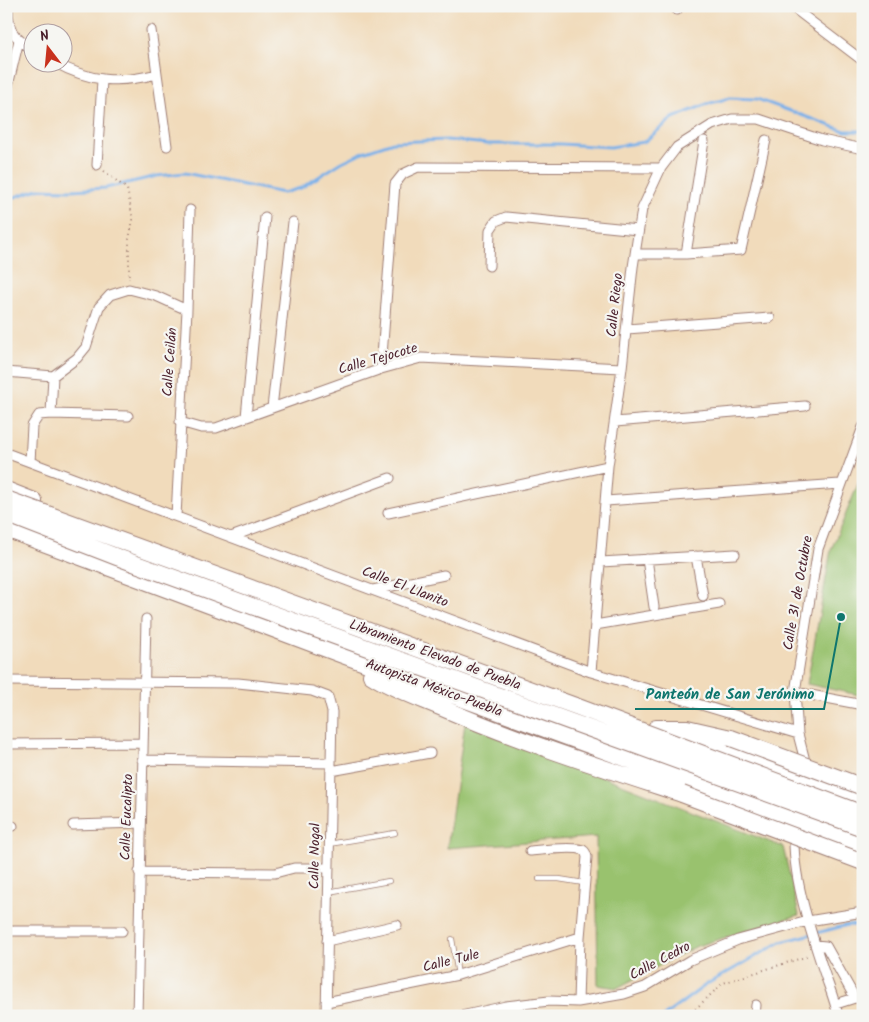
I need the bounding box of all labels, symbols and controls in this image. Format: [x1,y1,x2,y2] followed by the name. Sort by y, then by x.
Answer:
[22,22,72,72] north arrow
[37,25,52,48] text: N
[601,272,629,338] street label: Calle Riego
[157,327,183,397] street label: Calle Ceilán
[336,337,421,381] street label: Calle Tejocote
[777,533,819,652] street label: Calle 31 de Octubre
[359,560,451,614] street label: Calle El Llanito
[346,614,524,696] street label: Libramiento Elevado de Puebla
[363,653,505,723] street label: Autopista México-Puebla
[635,679,824,709] callout: Panteón de San Jerónimo
[646,683,814,707] text: Panteón de San Jerónimo
[114,773,140,861] street label: Calle Eucalipto
[303,822,327,889] street label: Calle Nogal
[626,936,694,986] street label: Calle Cedro
[420,943,482,979] street label: Calle Tule

